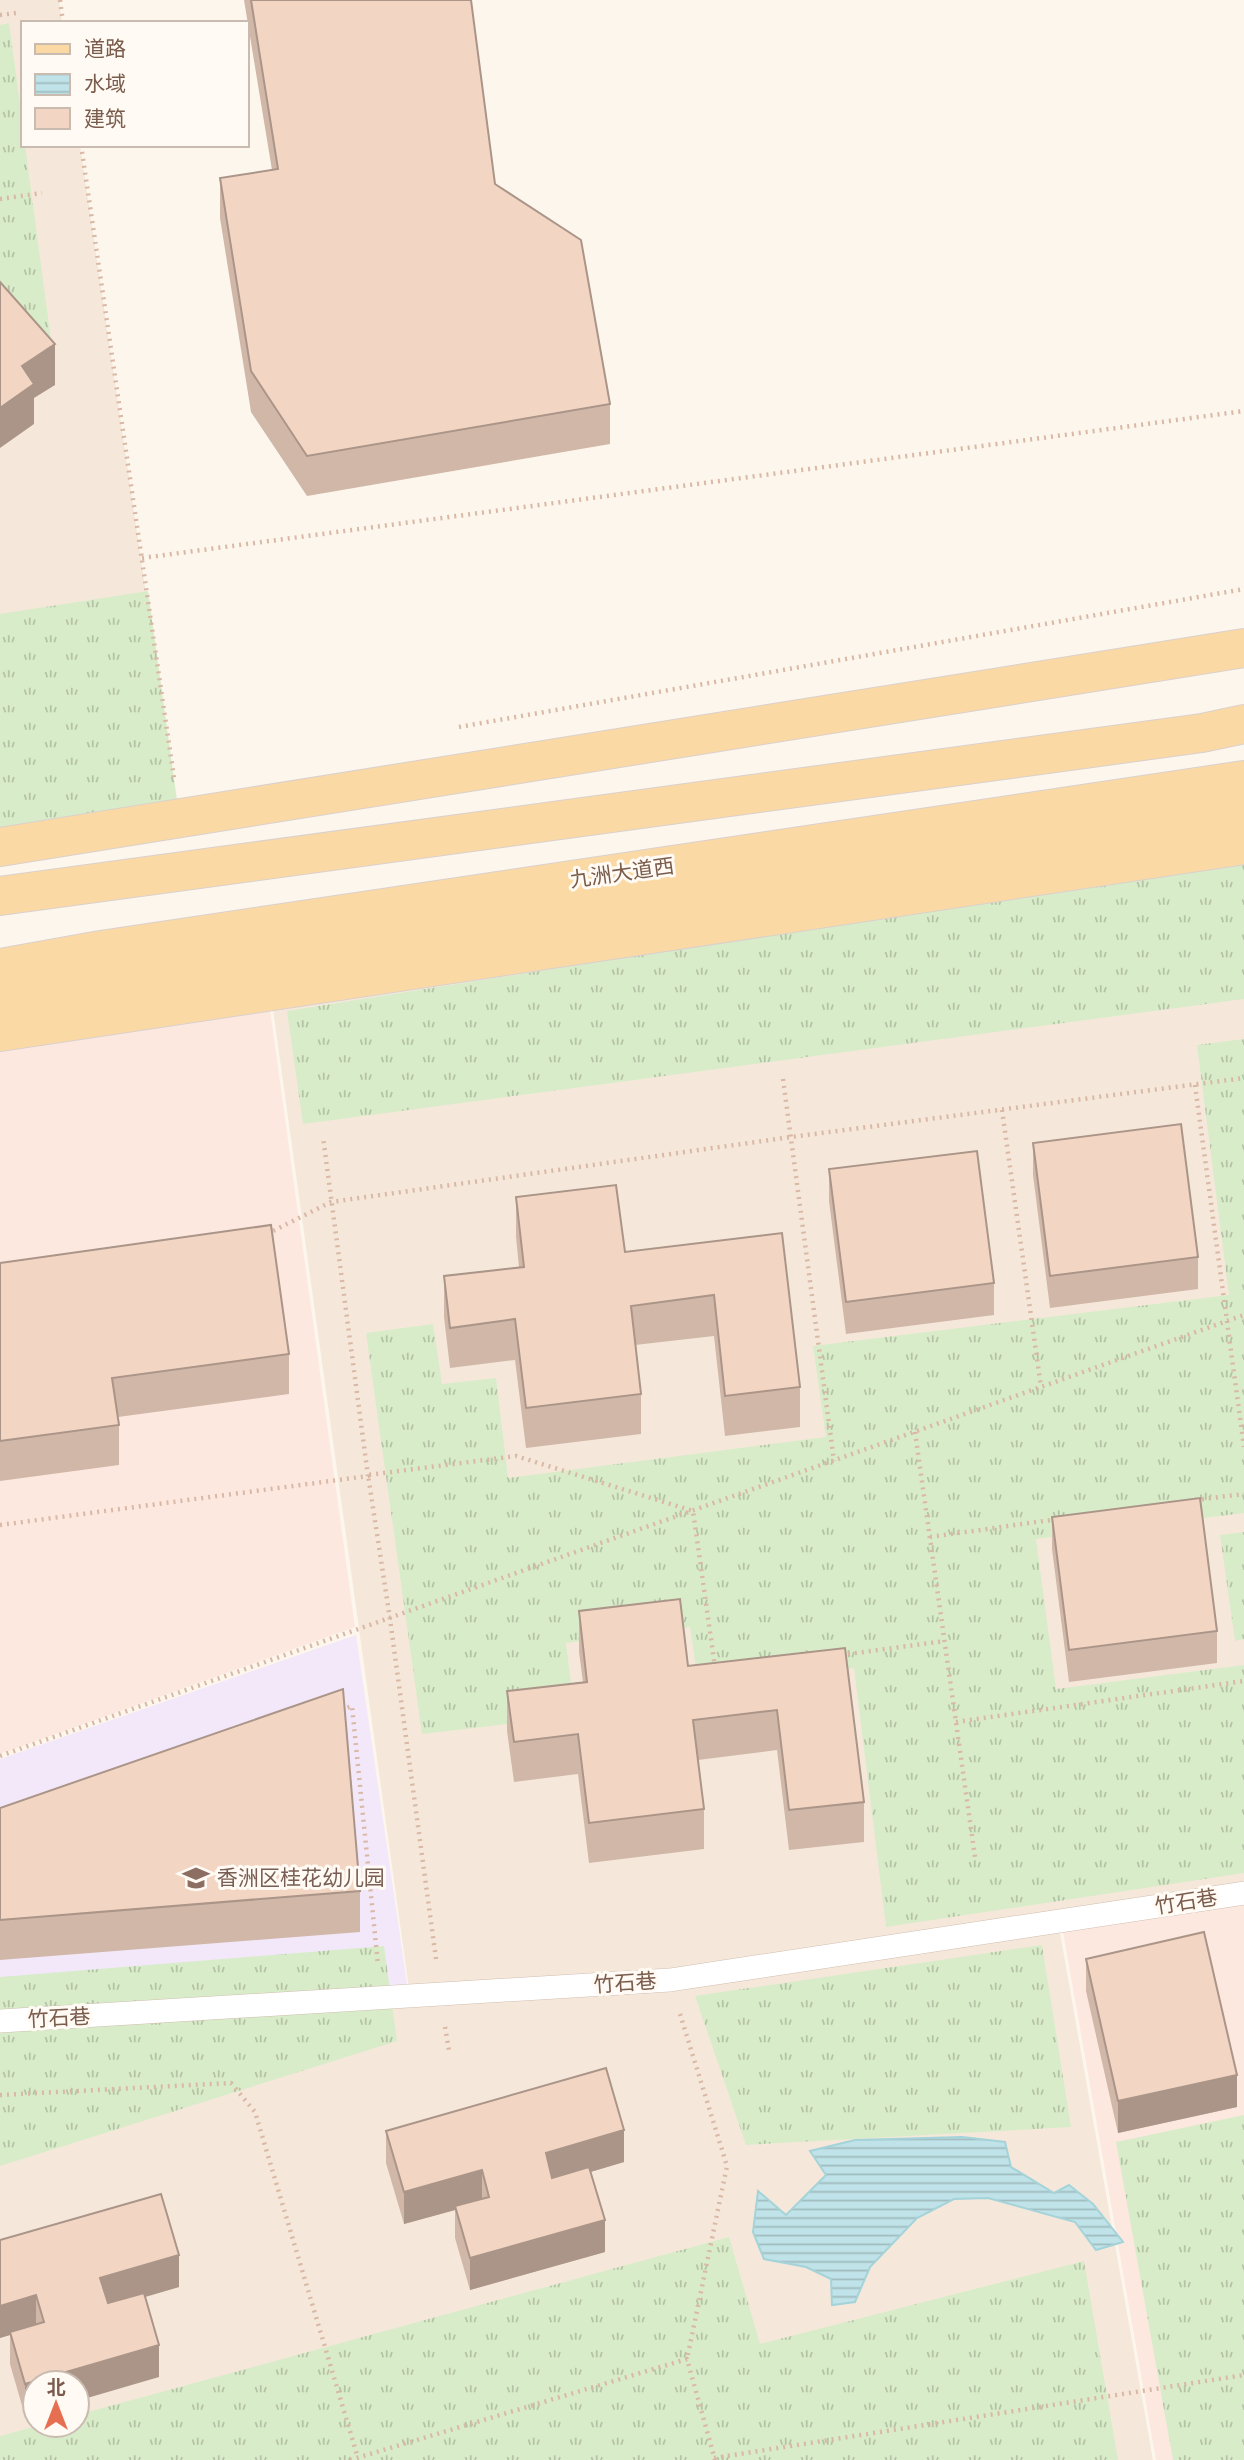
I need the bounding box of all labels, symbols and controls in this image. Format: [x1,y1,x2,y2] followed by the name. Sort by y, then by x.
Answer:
[21,21,248,147] legend
[84,35,126,60] text: 道路
[84,70,126,95] text: 水域
[84,105,126,130] text: 建筑
[568,852,676,891] street label: 九洲大道西
[181,1863,211,1893] school or university icon: 香洲区桂花幼儿园
[217,1864,385,1889] place label: 香洲区桂花幼儿园
[1153,1883,1219,1918] street label: 竹石巷
[593,1967,657,1996] street label: 竹石巷
[27,2002,91,2031] street label: 竹石巷
[21,2369,91,2439] north arrow
[46,2375,66,2398] text: 北

